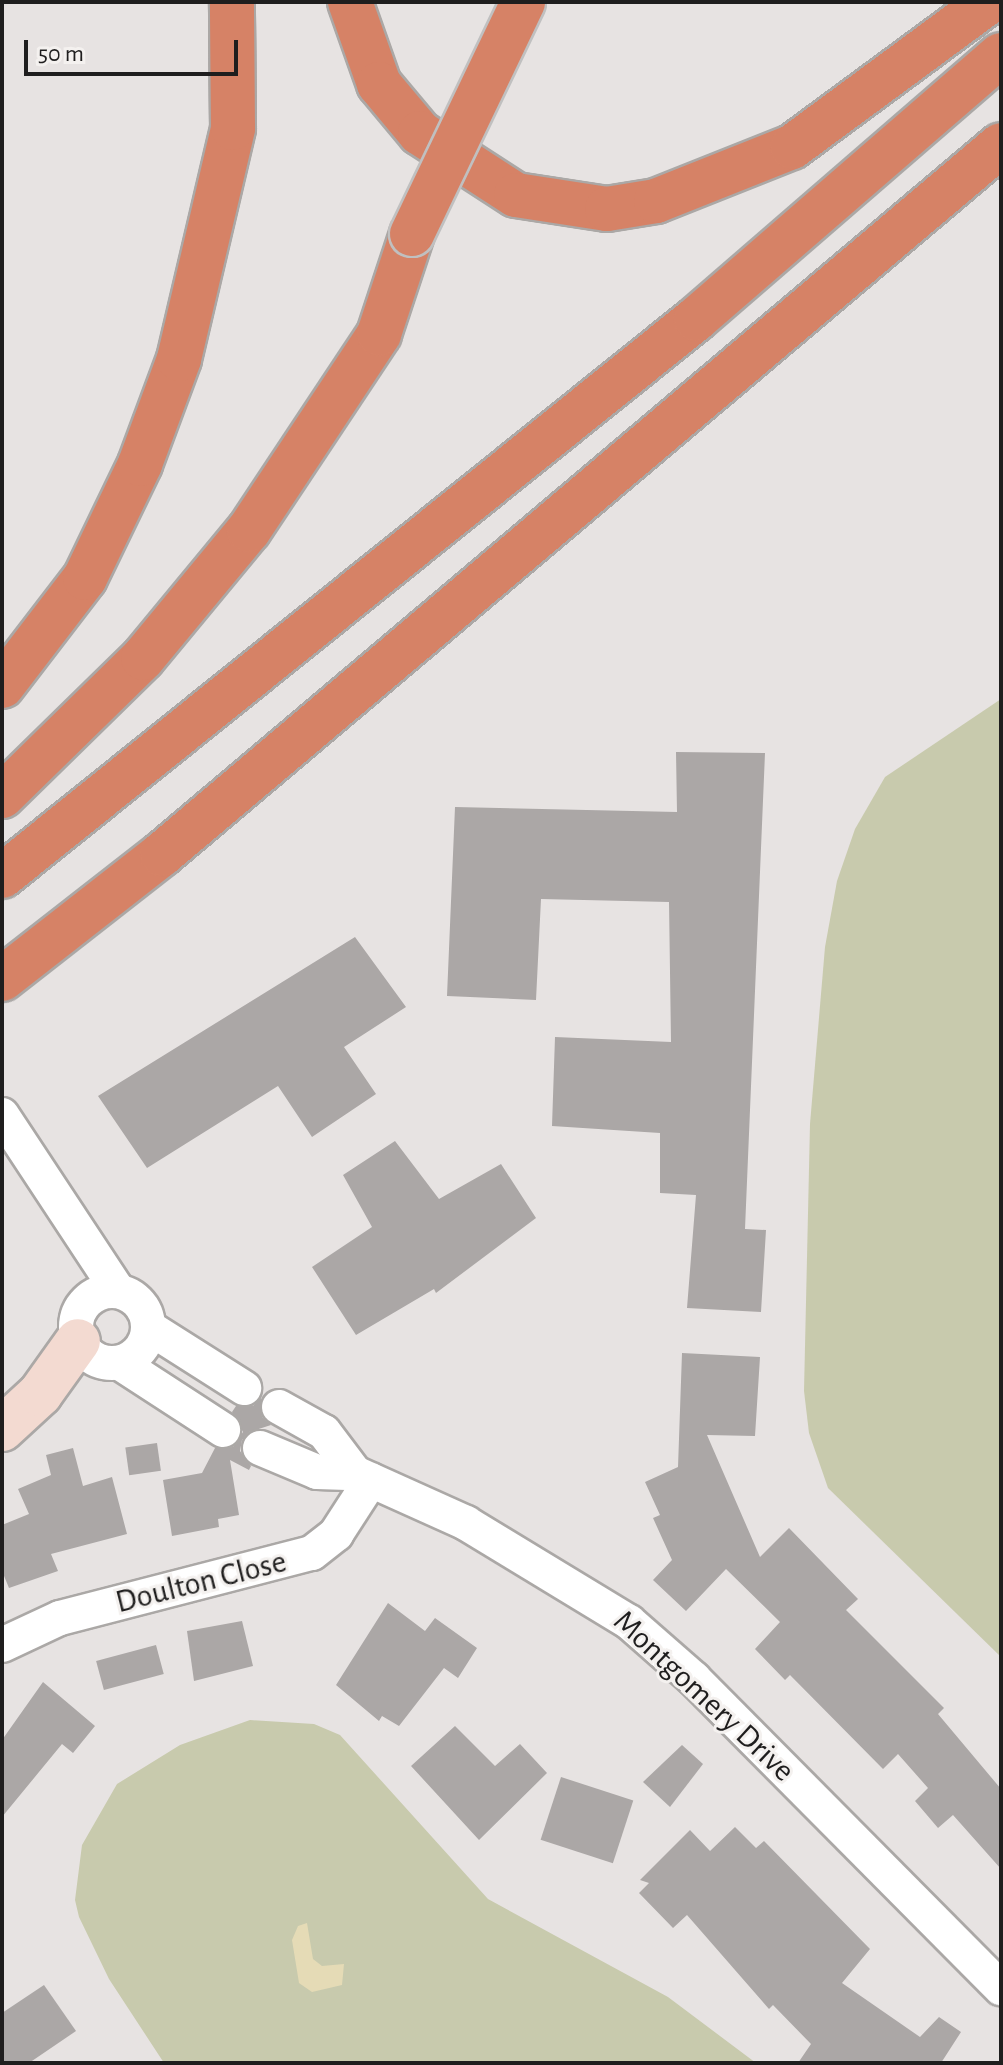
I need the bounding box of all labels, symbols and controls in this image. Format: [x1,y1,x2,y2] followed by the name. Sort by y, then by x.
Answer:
[28,24,242,74] scale bar
[38,42,84,66] text: 50 m
[112,1542,290,1622] street label: Doulton Close
[605,1602,803,1790] street label: Montgomery Drive

